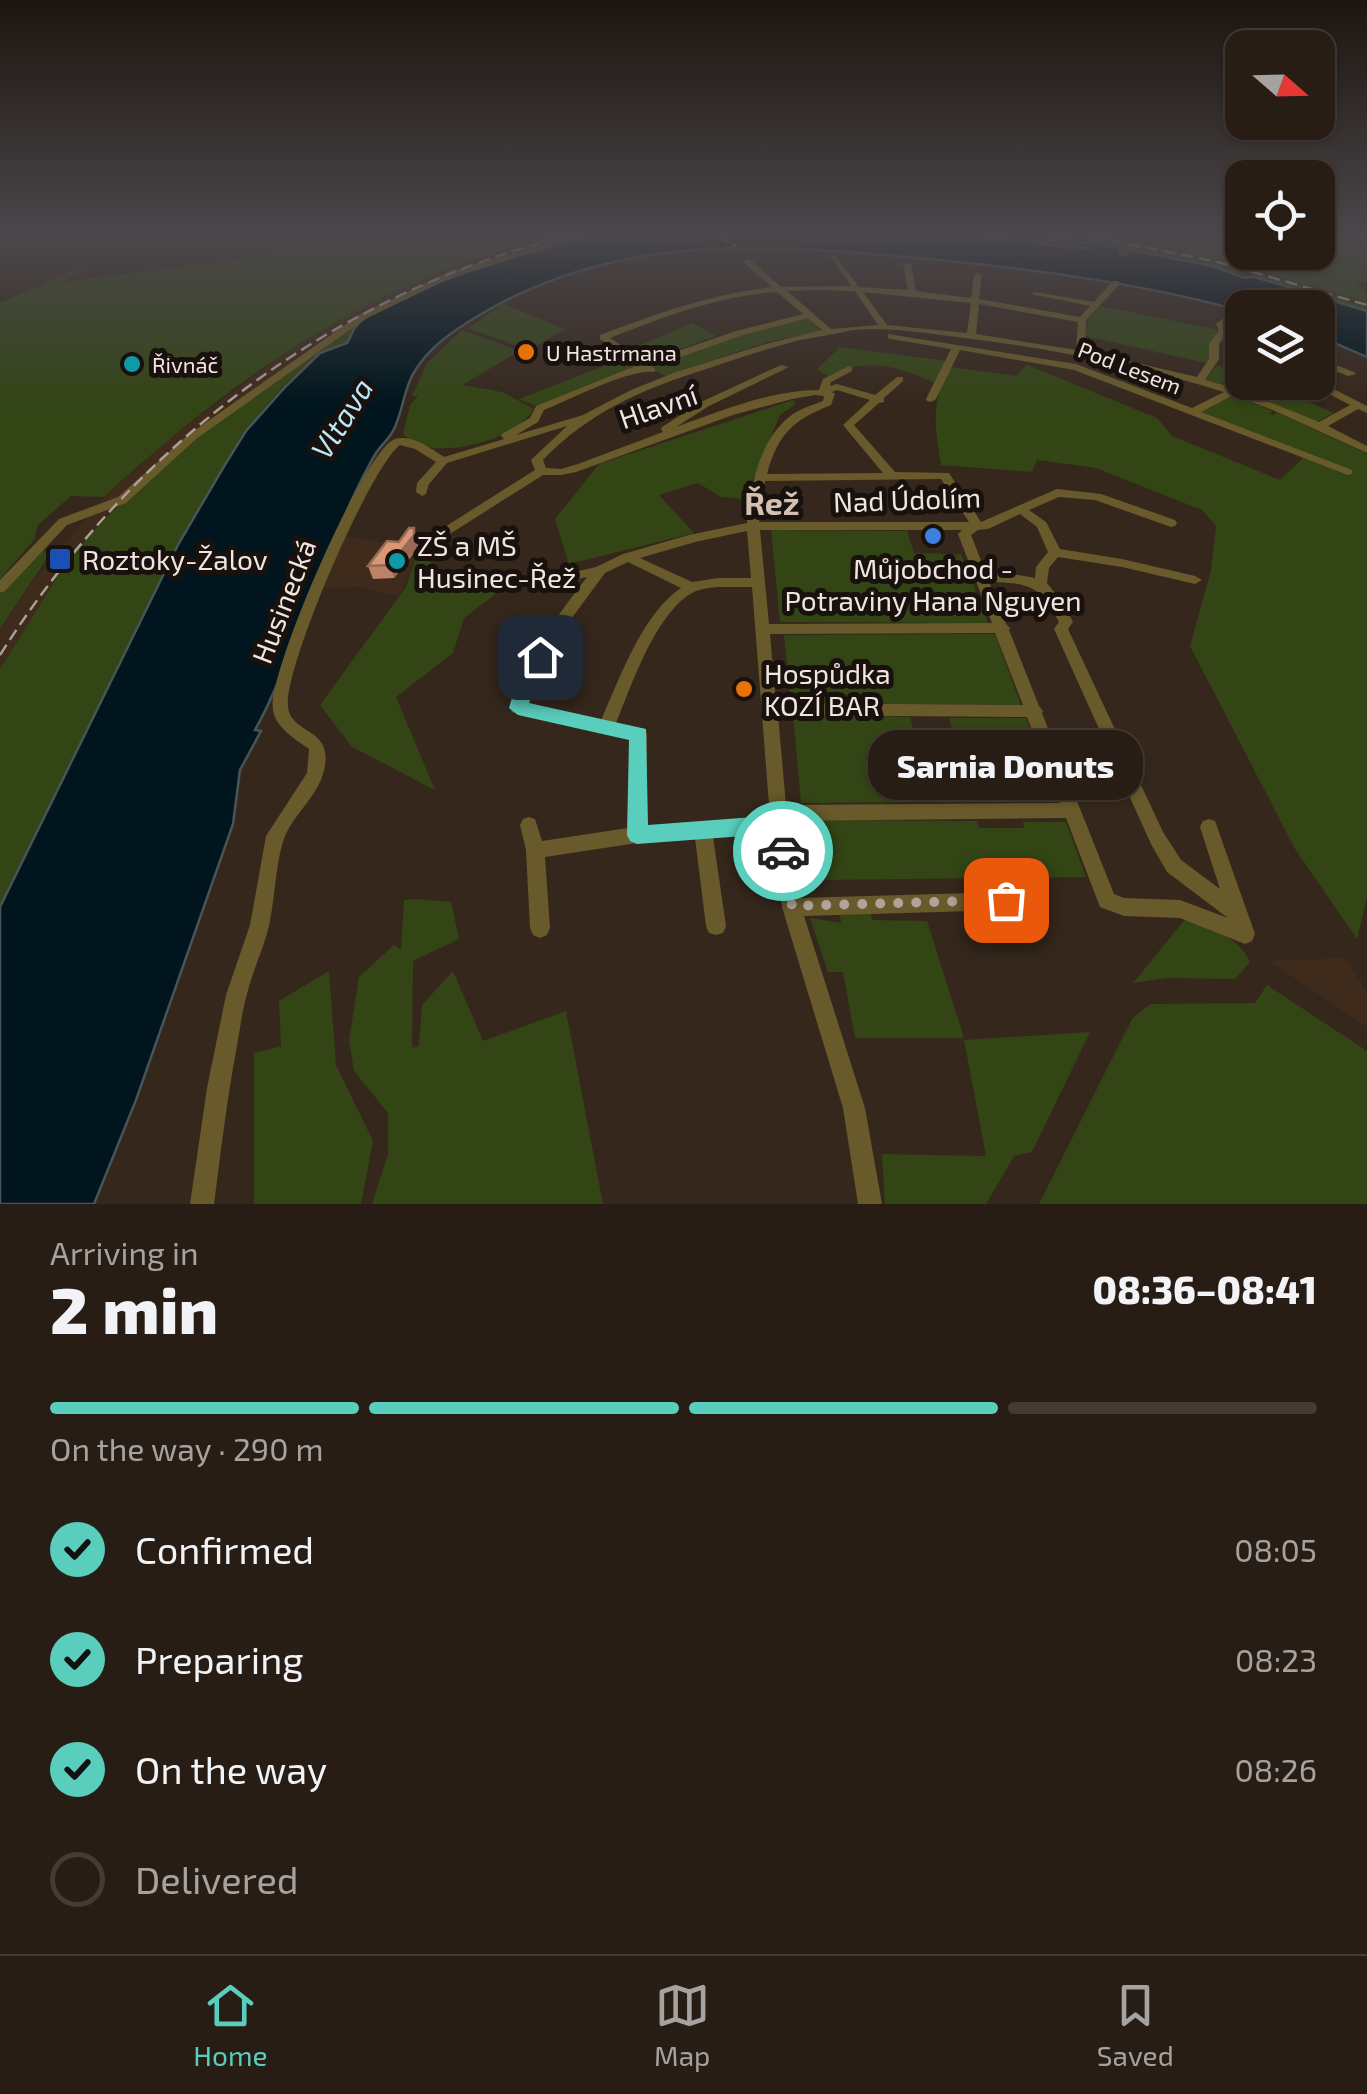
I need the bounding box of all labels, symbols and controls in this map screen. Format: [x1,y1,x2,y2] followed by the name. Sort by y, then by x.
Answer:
[1225,30,1335,140] north arrow
[1225,30,1335,400] map controls
[1225,160,1335,270] button: locate
[1225,290,1335,400] button: layers
[1075,335,1185,399] street label: Pod Lesem
[546,339,677,365] place label: U Hastrmana
[515,341,537,363] marker: U Hastrmana
[152,351,218,377] place label: Řivnáč
[121,353,143,375] marker: Řivnáč
[302,371,380,465] water label: Vltava
[614,376,703,435] street label: Hlavní
[833,479,981,519] street label: Nad Údolím
[744,483,800,521] district label: Řež
[922,525,944,547] marker: Můjobchod - Potraviny Hana Nguyen
[417,528,576,594] place label: ZŠ a MŠ Husinec-Řež
[244,534,322,668] street label: Husinecká
[82,542,268,576] place label: Roztoky-Žalov
[47,546,73,572] marker: Roztoky-Žalov
[386,550,408,572] marker: ZŠ a MŠ Husinec-Řež
[784,551,1082,617] place label: Můjobchod - Potraviny Hana Nguyen
[498,615,583,700] pin
[513,630,568,685] icon: home
[764,656,891,722] place label: Hospůdka KOZÍ BAR
[733,678,755,700] marker: Hospůdka KOZÍ BAR
[868,730,1144,800] callout: Sarnia Donuts
[897,746,1114,784] text: Sarnia Donuts
[733,801,833,901] courier
[756,824,811,879] icon: car
[964,858,1049,943] pin
[979,873,1034,928] icon: bag
[50,1233,199,1271] text: Arriving in
[1092,1266,1317,1312] text: 08:36–08:41
[50,1269,218,1347] text: 2 min
[50,1429,324,1467] text: On the way · 290 m
[50,1522,105,1577] icon: check
[135,1526,314,1572] text: Confirmed
[1234,1530,1317,1568] text: 08:05
[50,1632,105,1687] icon: check
[135,1636,303,1682] text: Preparing
[1235,1640,1317,1678] text: 08:23
[50,1742,105,1797] icon: check
[135,1746,327,1792] text: On the way
[1234,1750,1317,1788] text: 08:26
[135,1856,299,1902] text: Delivered
[193,1978,267,2072] tab: Home
[654,1978,710,2072] tab: Map
[1097,1978,1174,2072] tab: Saved

